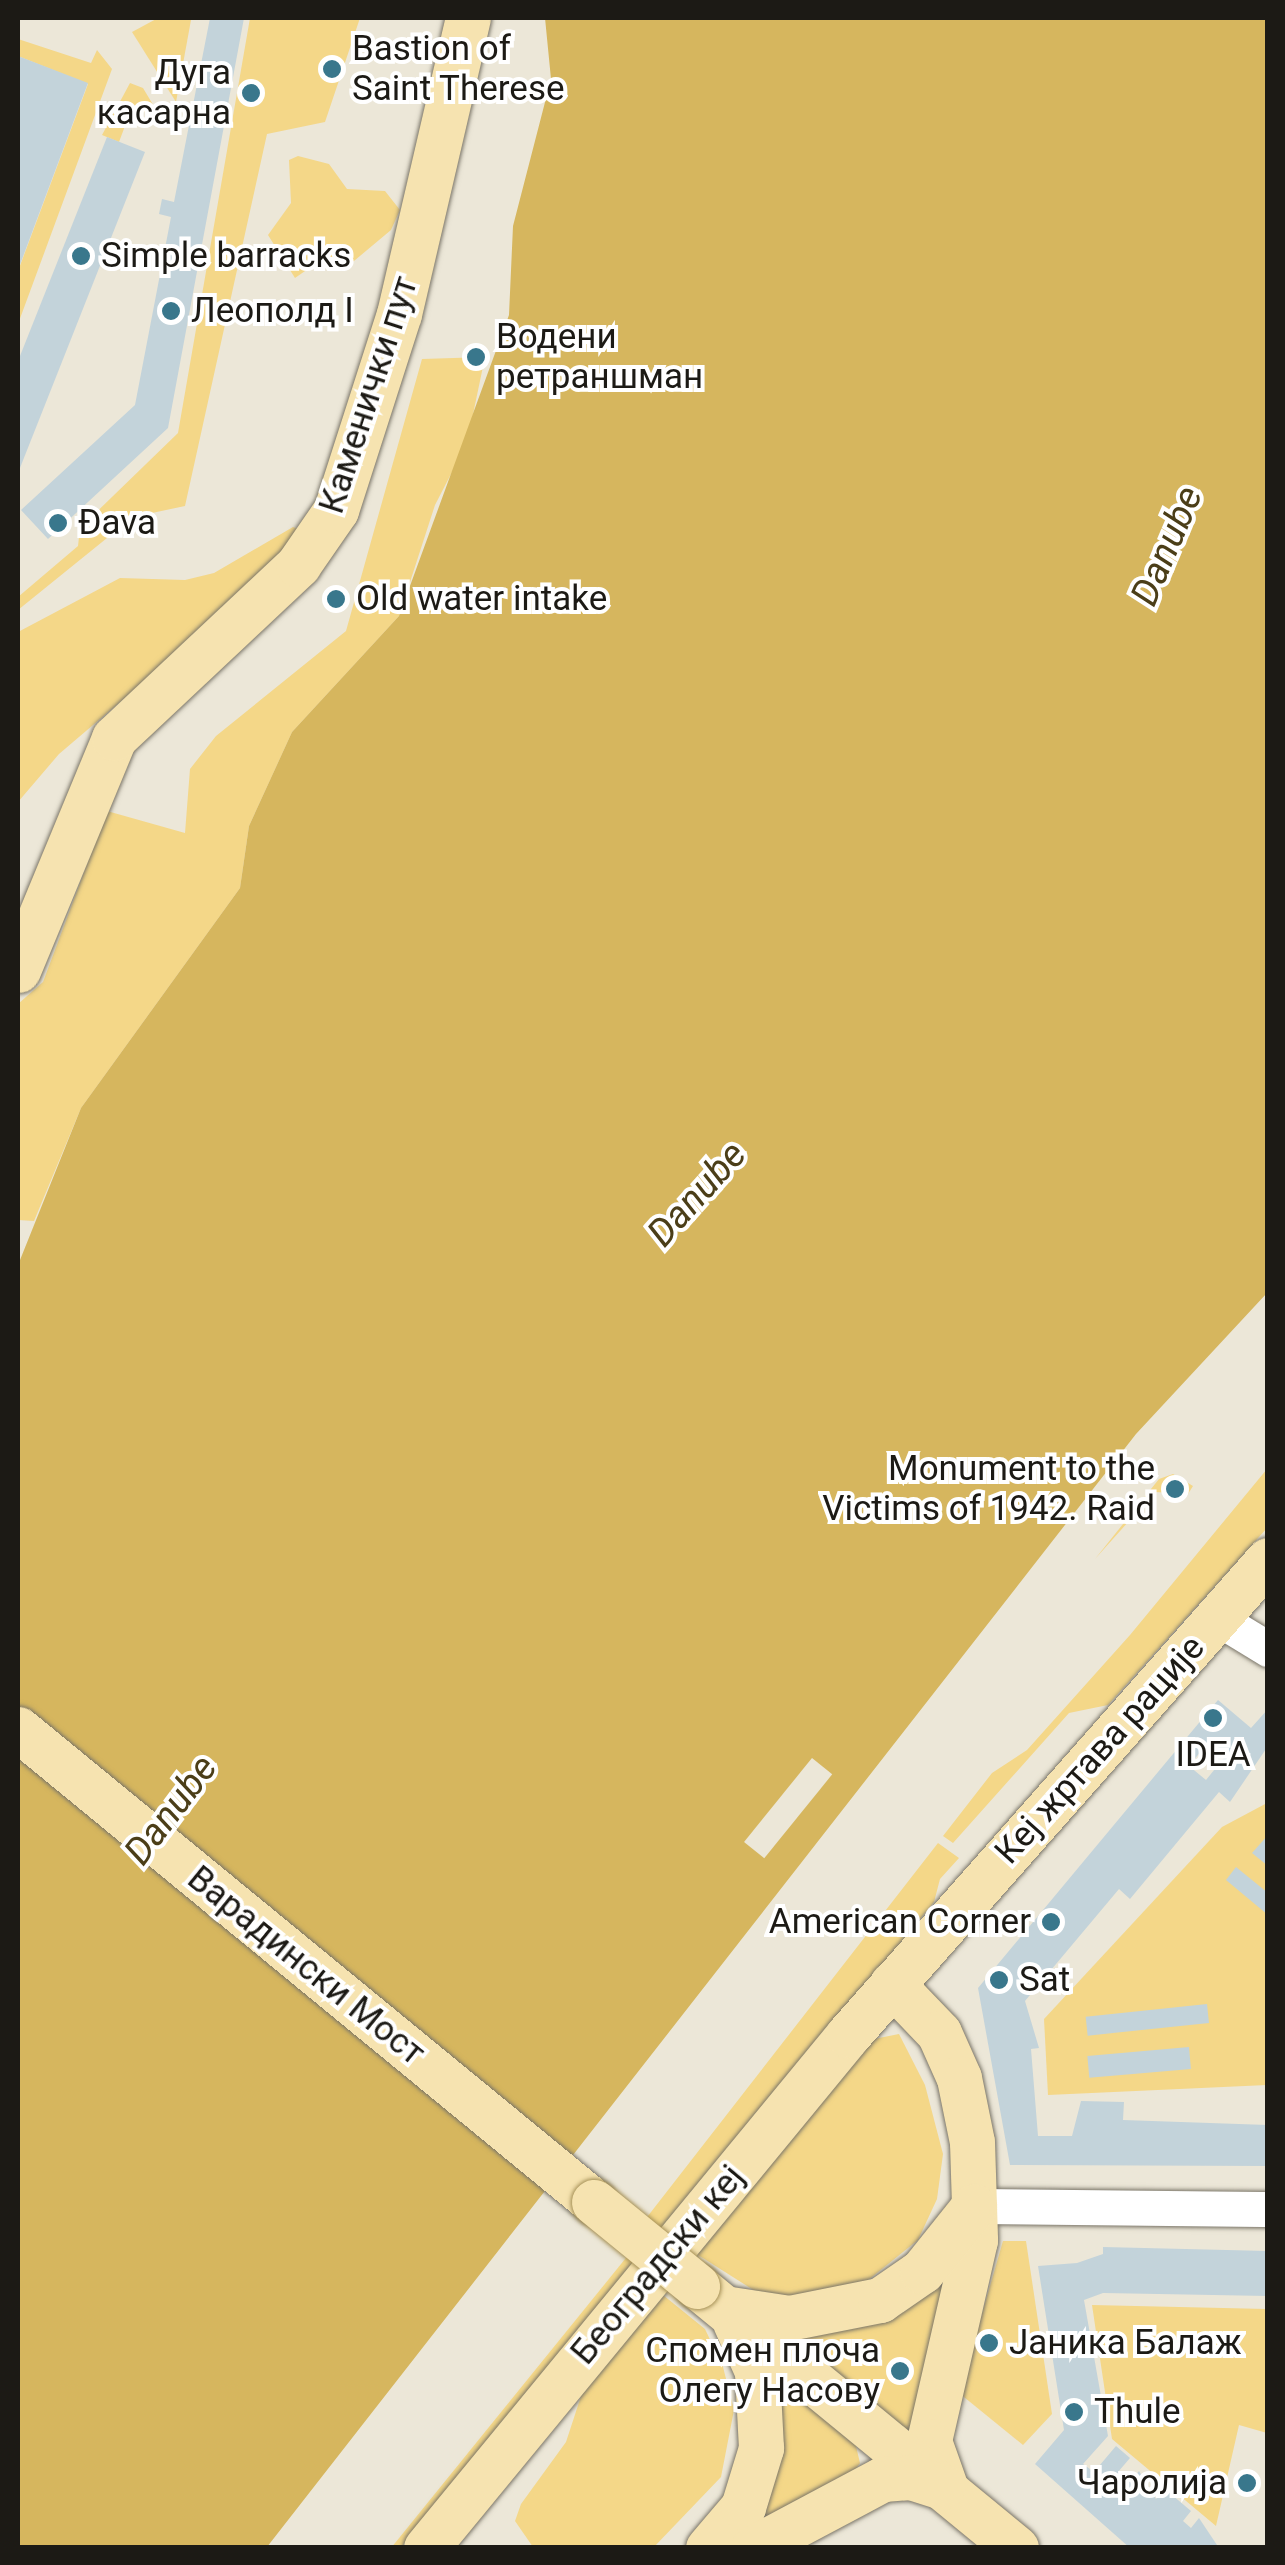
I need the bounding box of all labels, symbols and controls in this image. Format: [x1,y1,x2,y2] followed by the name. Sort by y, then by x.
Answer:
[352,28,565,110] place label: Bastion of Saint Therese
[97,52,231,134] place label: Дуга касарна
[321,58,343,80] marker: Bastion of Saint Therese
[240,82,262,104] marker: Дуга касарна
[101,235,351,277] place label: Simple barracks
[70,245,92,267] marker: Simple barracks
[311,271,427,519] street label: Каменички пут
[191,290,354,332] place label: Леополд I
[160,300,182,322] marker: Леополд I
[496,316,703,398] place label: Водени ретраншман
[465,346,487,368] marker: Водени ретраншман
[1122,479,1212,613] water label: Danube
[78,502,156,544] place label: Đava
[47,512,69,534] marker: Đava
[356,578,607,620] place label: Old water intake
[325,588,347,610] marker: Old water intake
[638,1132,756,1256] water label: Danube
[822,1448,1155,1530] place label: Monument to the Victims of 1942. Raid
[1164,1478,1186,1500] marker: Monument to the Victims of 1942. Raid
[986,1627,1214,1873] street label: Кеј жртава рације
[1202,1707,1224,1729] marker: IDEA
[1175,1734,1251,1776] place label: IDEA
[115,1746,227,1874] water label: Danube
[179,1858,433,2074] street label: Варадински Мост
[769,1901,1031,1943] place label: American Corner
[1040,1911,1062,1933] marker: American Corner
[1019,1959,1070,2001] place label: Sat
[988,1969,1010,1991] marker: Sat
[563,2157,753,2373] street label: Београдски кеј
[1009,2322,1242,2364] place label: Јаника Балаж
[645,2330,880,2412] place label: Спомен плоча Олегу Насову
[978,2332,1000,2354] marker: Јаника Балаж
[889,2360,911,2382] marker: Спомен плоча Олегу Насову
[1094,2391,1181,2433] place label: Thule
[1063,2401,1085,2423] marker: Thule
[1077,2462,1227,2504] place label: Чаролија
[1236,2472,1258,2494] marker: Чаролија

